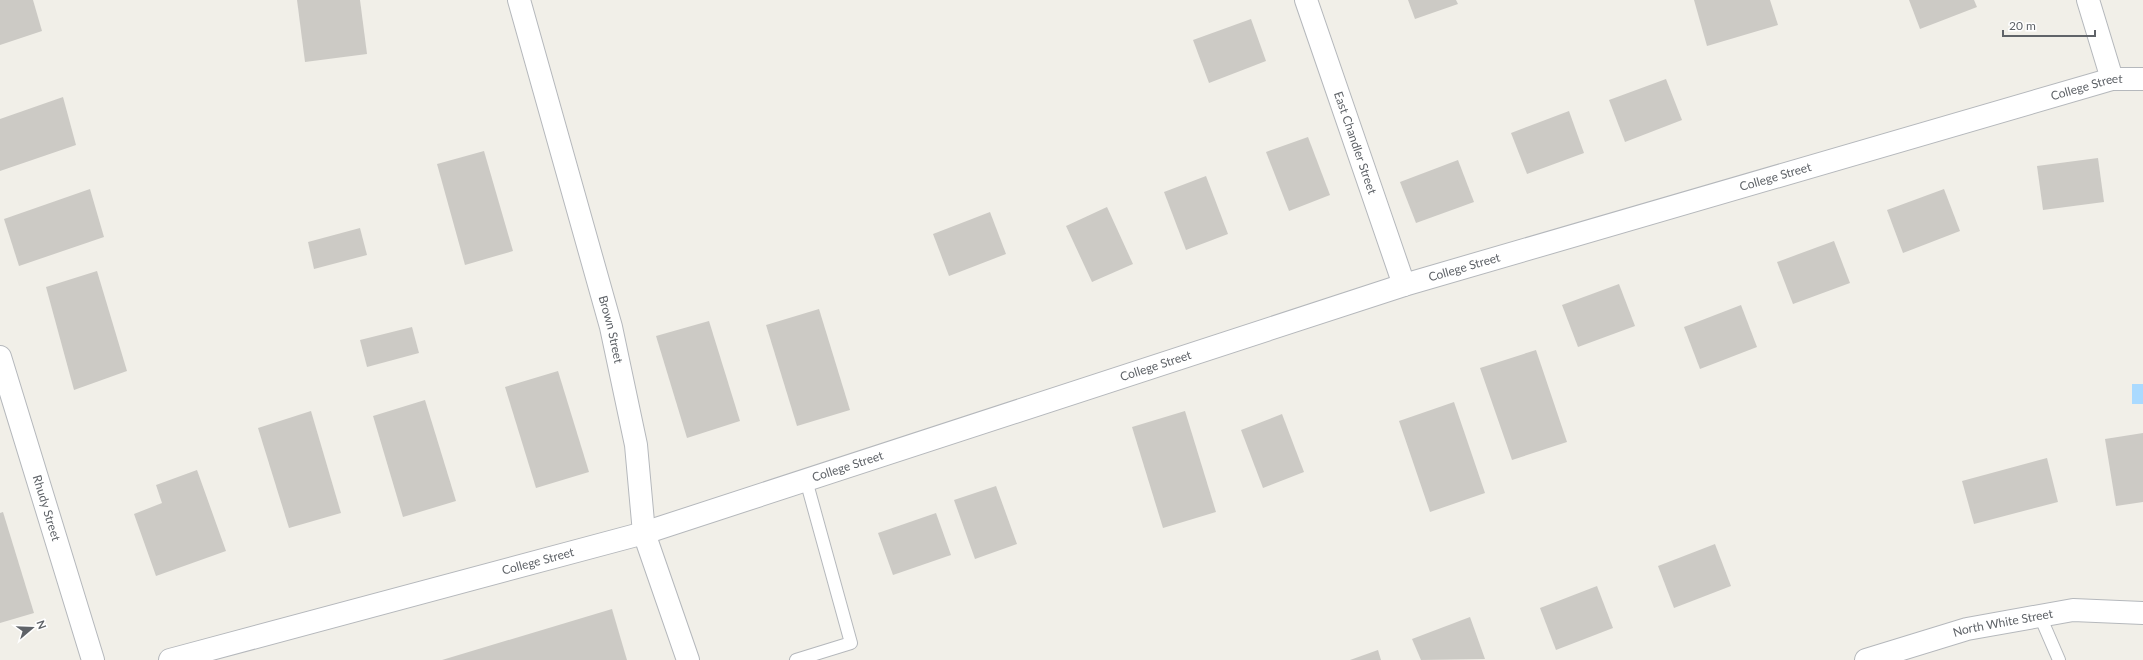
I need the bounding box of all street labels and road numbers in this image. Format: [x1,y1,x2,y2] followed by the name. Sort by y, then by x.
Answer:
[2049,71,2123,103] street label: College Street
[1331,89,1380,197] street label: East Chandler Street
[1738,159,1814,194] street label: College Street
[1427,249,1502,284] street label: College Street
[595,294,627,365] street label: Brown Street
[1118,347,1194,384] street label: College Street
[810,447,886,485] street label: College Street
[30,473,64,543] street label: Rhudy Street
[500,544,576,578] street label: College Street
[1951,606,2055,640] street label: North White Street

